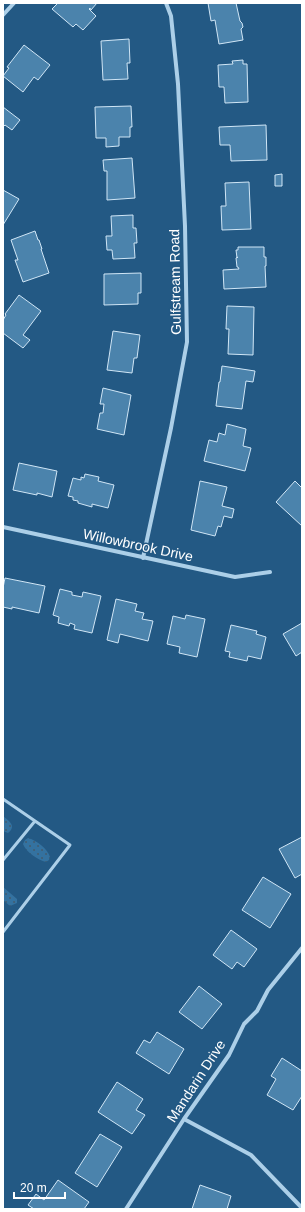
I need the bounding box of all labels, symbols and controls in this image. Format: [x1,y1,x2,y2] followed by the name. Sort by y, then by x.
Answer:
[166,229,184,335] street label: Gulfstream Road
[82,526,195,565] street label: Willowbrook Drive
[163,1037,229,1125] street label: Mandarin Drive
[14,1174,65,1200] scale bar
[20,1181,47,1195] text: 20 m

